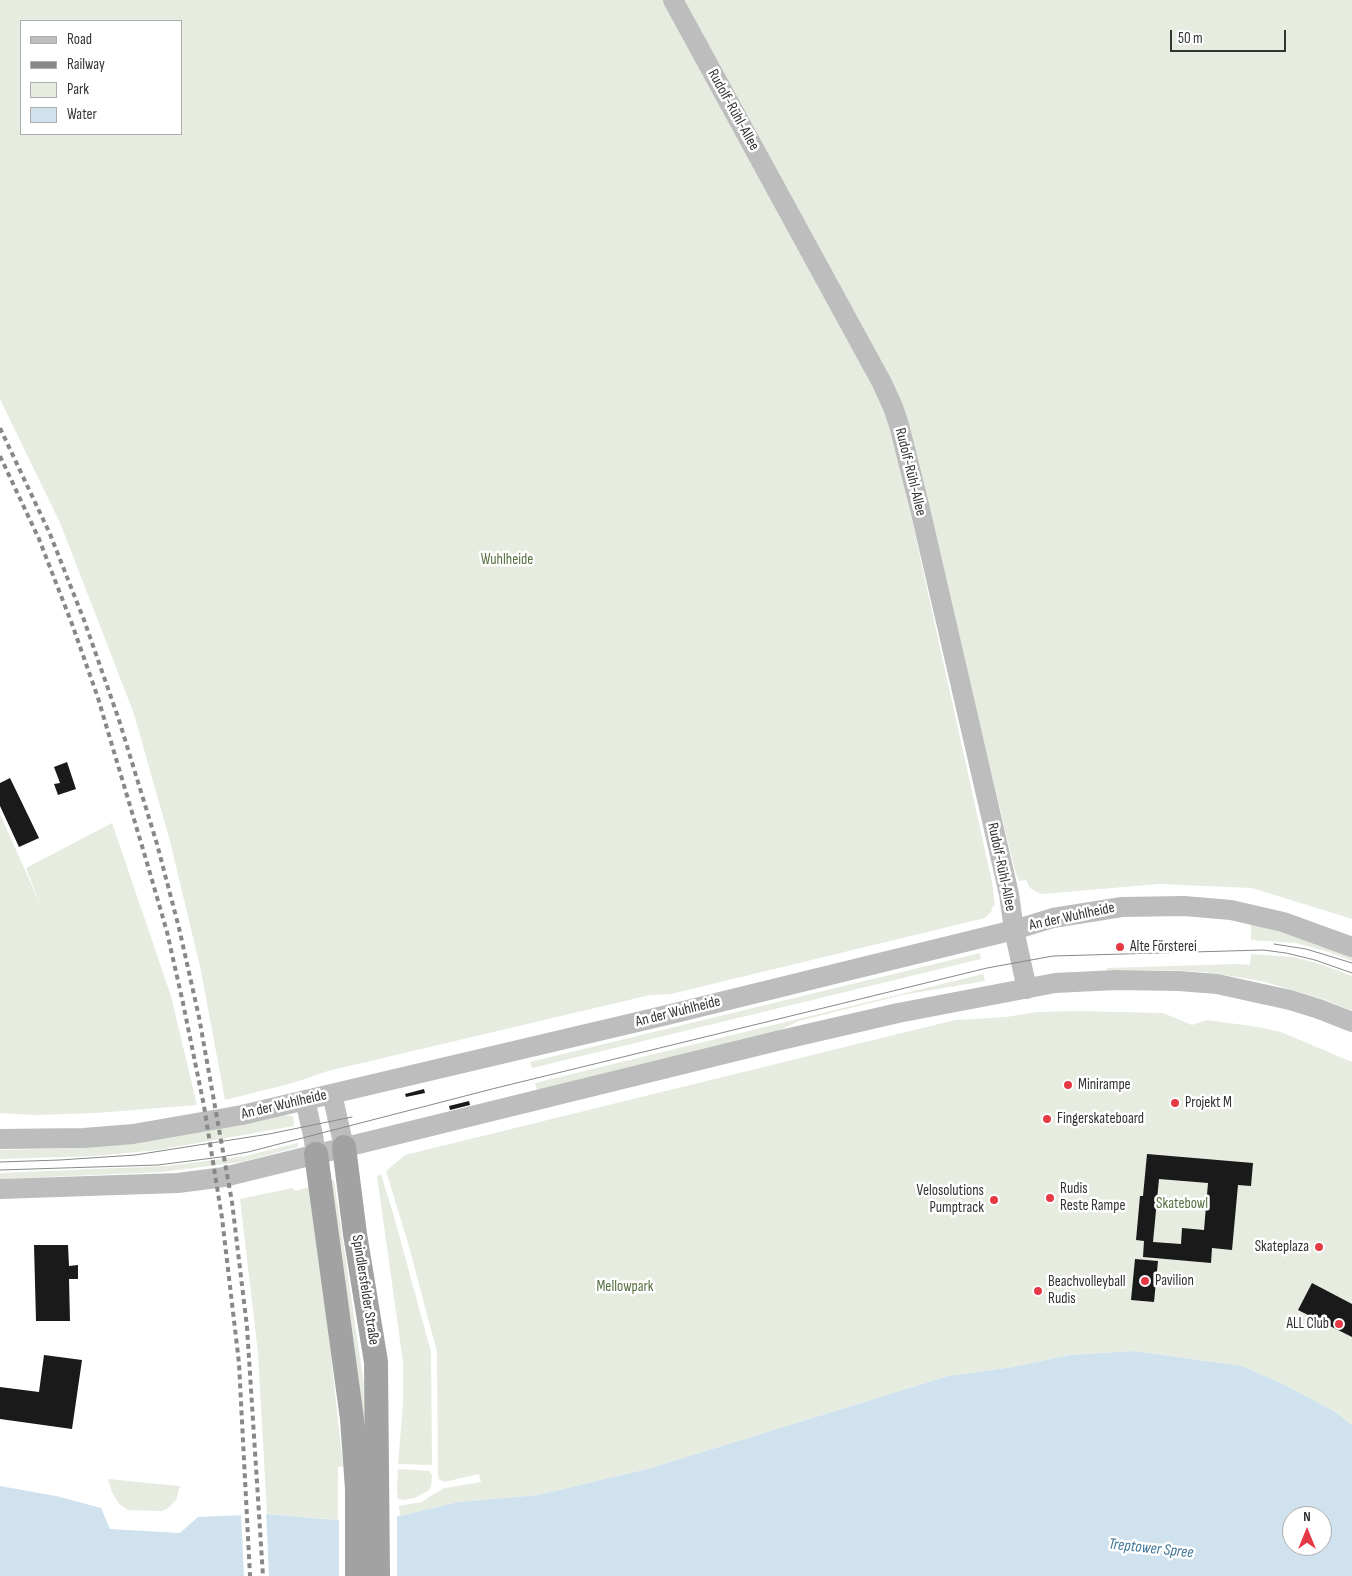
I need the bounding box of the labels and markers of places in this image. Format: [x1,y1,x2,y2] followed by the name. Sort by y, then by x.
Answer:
[1130,938,1197,956] place label: Alte Försterei
[1114,941,1126,953] marker: Alte Försterei
[1078,1076,1131,1094] place label: Minirampe
[1062,1079,1074,1091] marker: Minirampe
[1185,1094,1232,1112] place label: Projekt M
[1169,1097,1181,1109] marker: Projekt M
[1057,1110,1144,1128] place label: Fingerskateboard
[1041,1113,1053,1125] marker: Fingerskateboard
[1060,1180,1125,1215] place label: Rudis Reste Rampe
[917,1182,984,1217] place label: Velosolutions Pumptrack
[1044,1192,1056,1204] marker: Rudis Reste Rampe
[988,1194,1000,1206] marker: Velosolutions Pumptrack
[1255,1238,1309,1256] place label: Skateplaza
[1313,1241,1325,1253] marker: Skateplaza
[1155,1272,1194,1290] place label: Pavilion
[1048,1273,1126,1308] place label: Beachvolleyball Rudis
[1139,1275,1151,1287] marker: Pavilion
[1032,1285,1044,1297] marker: Beachvolleyball Rudis
[1287,1315,1329,1333] place label: ALL Club
[1333,1318,1345,1330] marker: ALL Club

